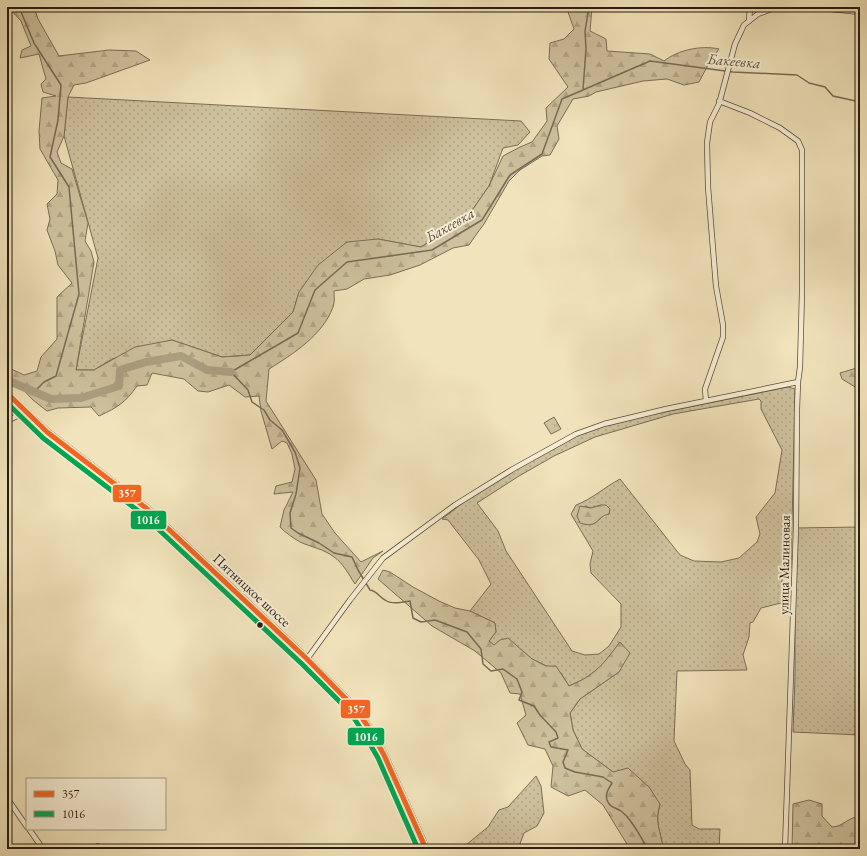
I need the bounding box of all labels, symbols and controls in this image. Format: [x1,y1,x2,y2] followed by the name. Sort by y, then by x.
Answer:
[706,49,762,72] water label: Бакеевка
[421,203,478,247] water label: Бакеевка
[112,484,142,503] line badge: 357
[118,486,136,500] text: 357
[130,510,167,530] line badge: 1016
[136,513,160,527] text: 1016
[774,515,794,615] street label: улица Малиновая
[209,549,295,631] street label: Пятницкое шоссе
[255,620,265,630] unlabelled marker
[340,699,371,719] line badge: 357
[347,702,365,716] text: 357
[347,727,385,746] line badge: 1016
[354,730,378,744] text: 1016
[26,778,166,830] legend
[62,786,80,802] text: 357
[62,806,85,822] text: 1016

